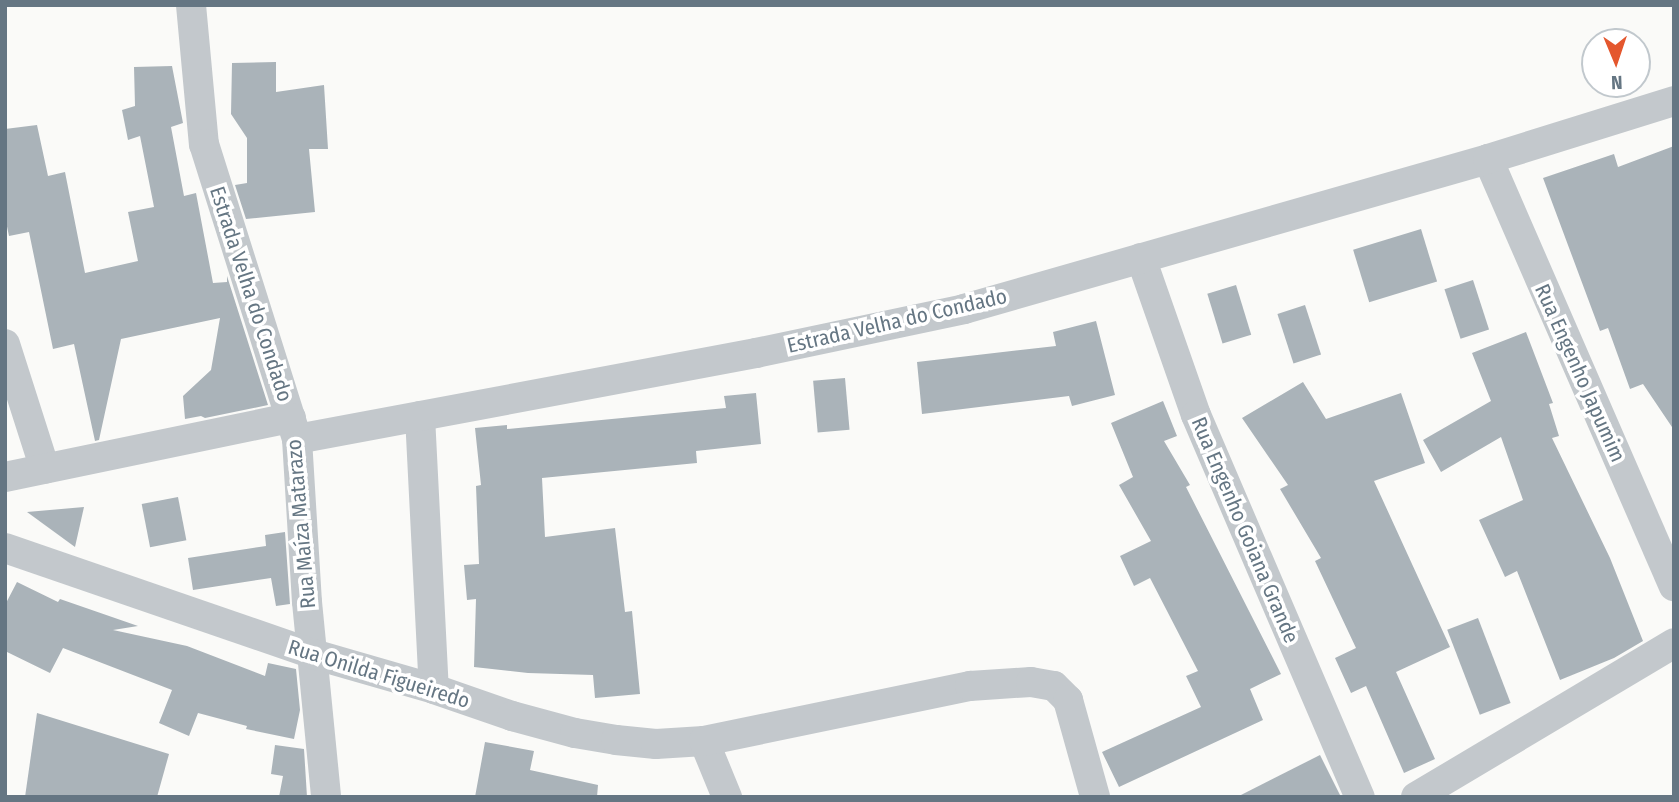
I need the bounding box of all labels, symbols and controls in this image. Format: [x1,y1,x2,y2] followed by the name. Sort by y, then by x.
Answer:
[1581,28,1651,98] north arrow
[1611,71,1623,94] text: N
[204,183,298,405] street label: Estrada Velha do Condado
[1529,280,1631,466] street label: Rua Engenho Japumim
[785,283,1009,359] street label: Estrada Velha do Condado
[1186,413,1304,647] street label: Rua Engenho Goiana Grande
[281,438,321,610] street label: Rua Maíza Matarazo
[285,634,473,714] street label: Rua Onilda Figueiredo

